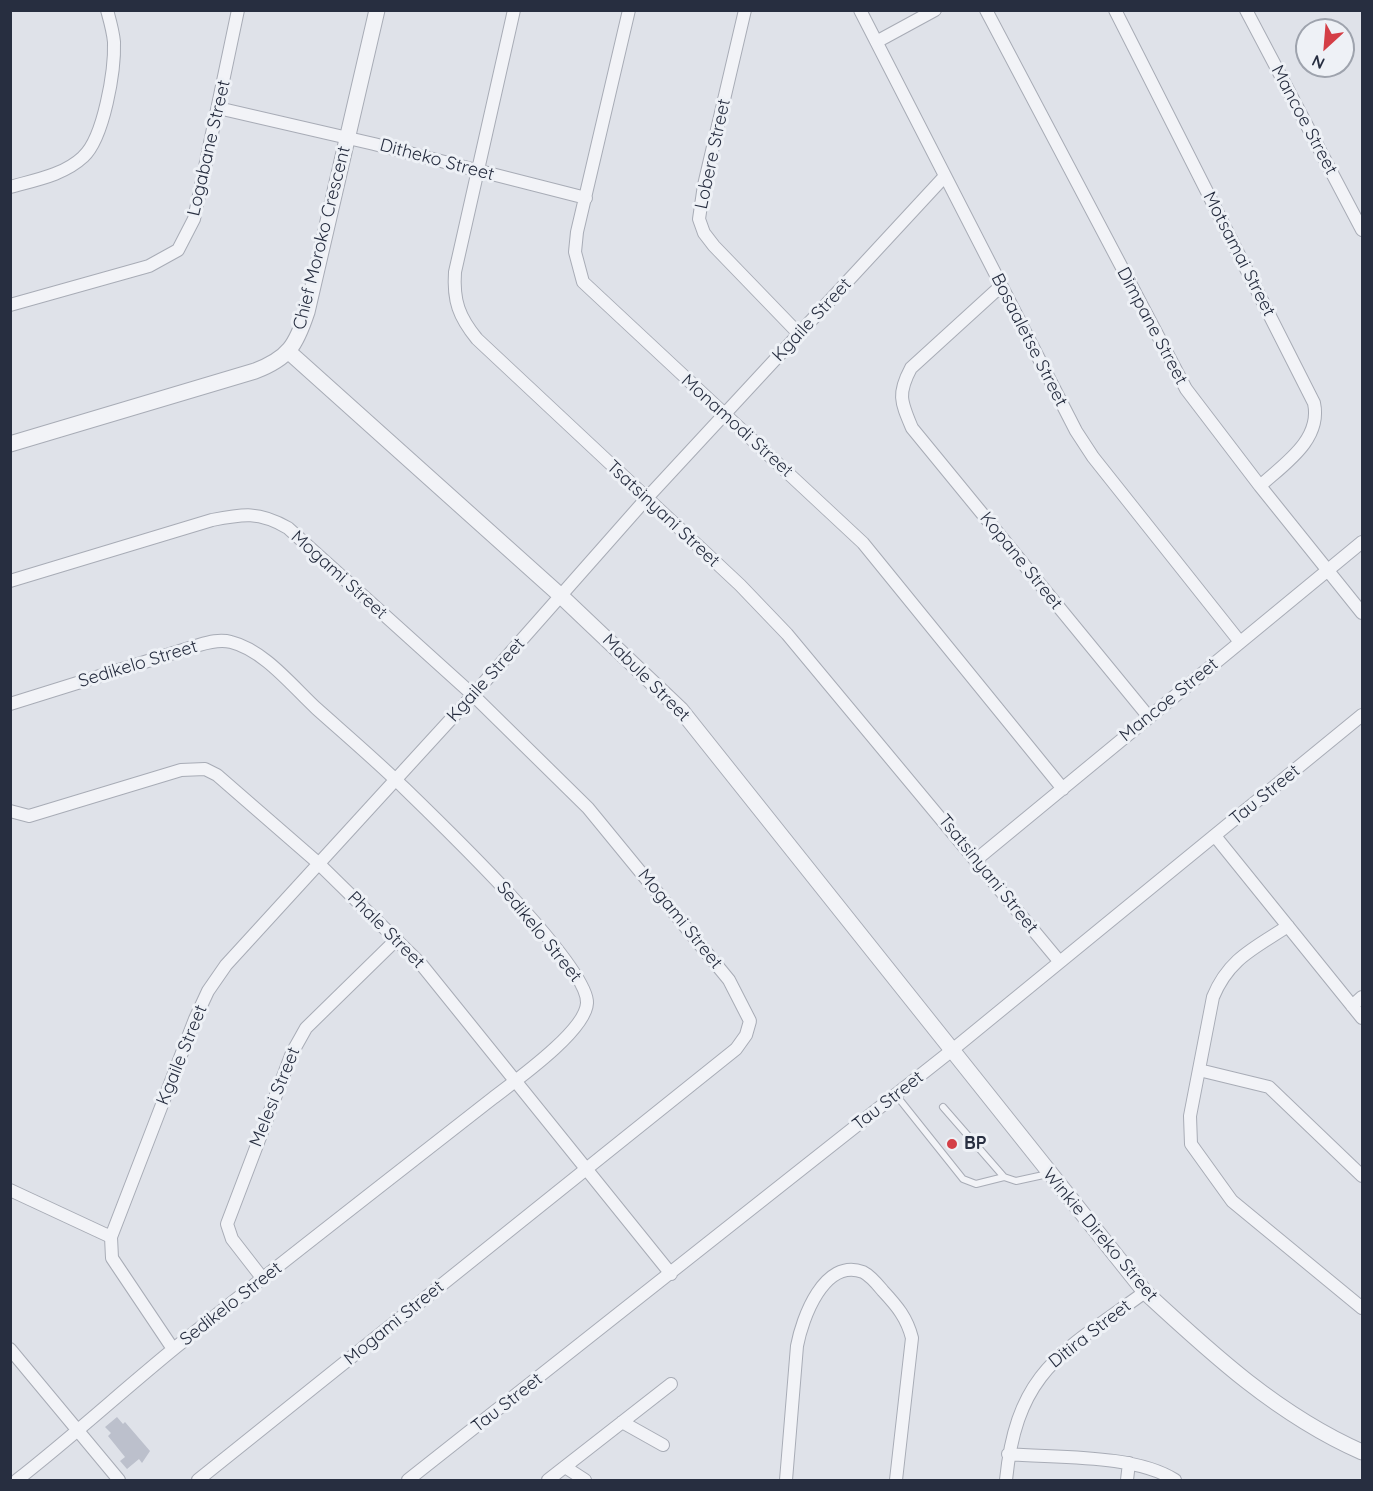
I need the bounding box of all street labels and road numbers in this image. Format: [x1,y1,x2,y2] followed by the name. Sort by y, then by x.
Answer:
[1266,62,1342,178] street label: Mancoe Street
[183,78,235,218] street label: Logabane Street
[691,97,735,211] street label: Lobere Street
[377,134,497,186] street label: Ditheko Street
[289,144,355,332] street label: Chief Moroko Crescent
[1198,188,1280,320] street label: Motsamai Street
[1112,264,1192,388] street label: Dimpane Street
[986,270,1072,410] street label: Bosaaletse Street
[768,274,856,366] street label: Kgaile Street
[677,370,797,482] street label: Monamodi Street
[602,456,724,572] street label: Tsatsinyani Street
[975,508,1067,614] street label: Kopane Street
[286,526,392,624] street label: Mogami Street
[598,630,694,726] street label: Mabule Street
[442,633,530,727] street label: Kgaile Street
[76,636,200,692] street label: Sedikelo Street
[1115,654,1223,746] street label: Mancoe Street
[1226,760,1304,830] street label: Tau Street
[933,810,1043,938] street label: Tsatsinyani Street
[633,865,727,973] street label: Mogami Street
[492,877,586,987] street label: Sedikelo Street
[343,887,429,973] street label: Phale Street
[152,1002,212,1108] street label: Kgaile Street
[245,1044,305,1150] street label: Melesi Street
[848,1067,928,1135] street label: Tau Street
[1038,1164,1162,1306] street label: Winkie Direko Street
[176,1258,286,1350] street label: Sedikelo Street
[340,1276,448,1370] street label: Mogami Street
[1045,1295,1135,1373] street label: Ditira Street
[467,1369,547,1437] street label: Tau Street

